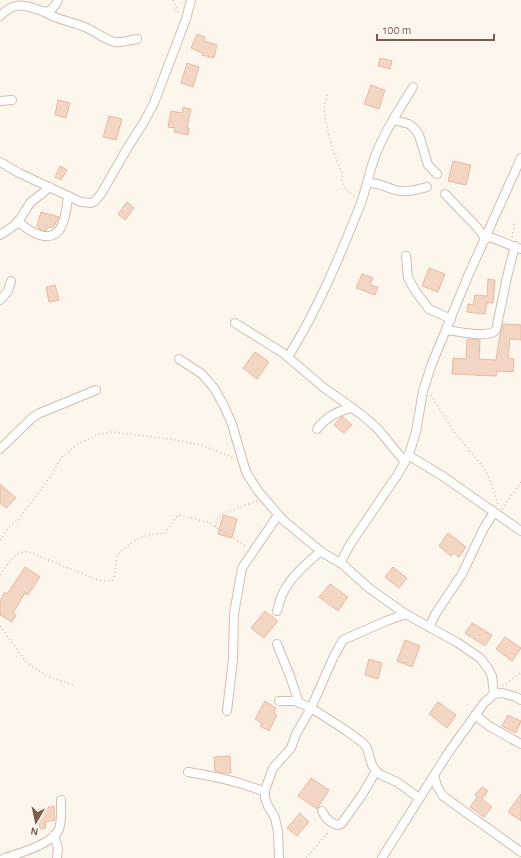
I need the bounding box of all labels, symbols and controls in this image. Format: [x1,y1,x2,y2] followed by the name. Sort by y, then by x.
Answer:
[377,16,494,42] scale bar
[383,24,411,36] text: 100 m
[16,802,56,842] north arrow
[30,825,39,837] text: N

